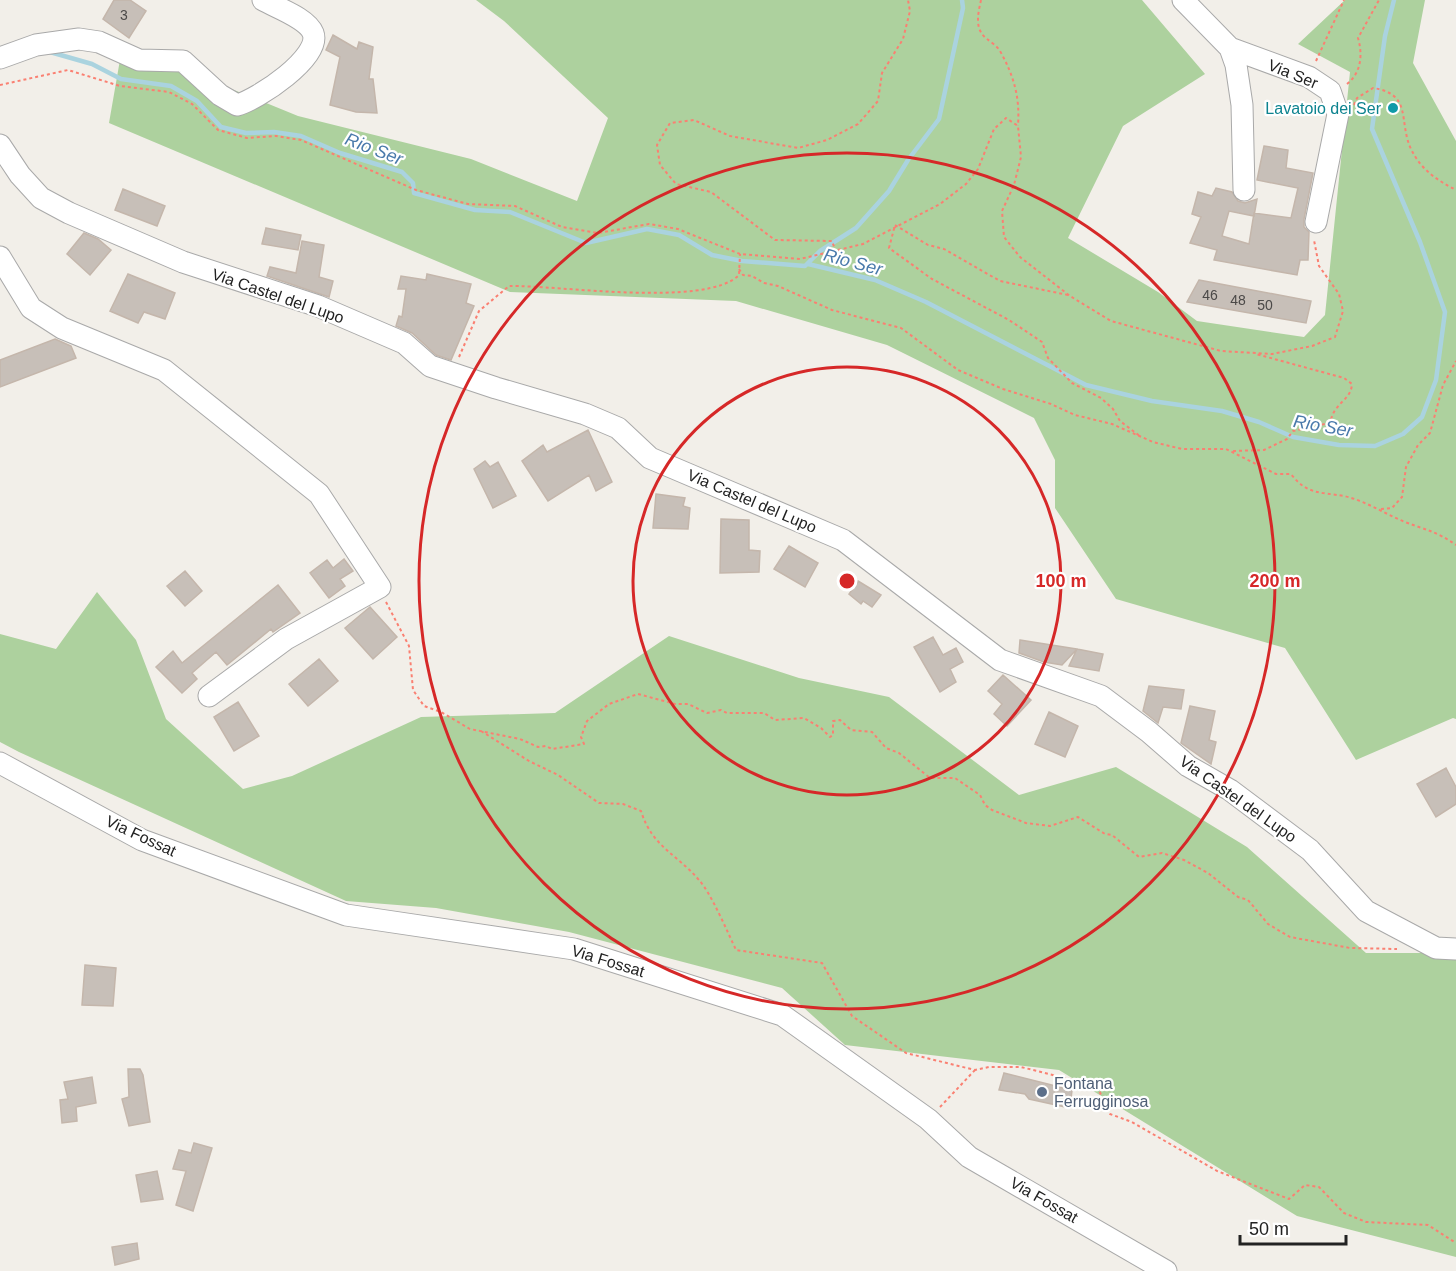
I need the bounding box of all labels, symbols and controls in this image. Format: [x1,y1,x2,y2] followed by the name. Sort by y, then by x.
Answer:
[120,7,128,23] house number: 3
[1266,56,1321,92] street label: Via Ser
[1265,100,1382,117] place label: Lavatoio dei Ser
[1386,101,1400,115] marker: Lavatoio dei Ser
[342,129,407,169] water label: Rio Ser
[821,245,886,280] water label: Rio Ser
[210,265,346,327] street label: Via Castel del Lupo
[1202,287,1218,303] house number: 46
[1230,292,1246,308] house number: 48
[1257,297,1273,313] house number: 50
[1292,411,1355,441] water label: Rio Ser
[685,466,819,536] street label: Via Castel del Lupo
[837,571,857,591] centre of rings
[1035,571,1087,591] text: 100 m
[1249,571,1301,591] text: 200 m
[1176,752,1300,846] street label: Via Castel del Lupo
[103,812,179,860] street label: Via Fossat
[570,942,647,980] street label: Via Fossat
[1054,1075,1148,1110] place label: Fontana Ferrugginosa
[1035,1085,1049,1099] marker: Fontana Ferrugginosa
[1007,1174,1081,1226] street label: Via Fossat
[1240,1208,1346,1246] scale bar
[1249,1219,1289,1239] text: 50 m

